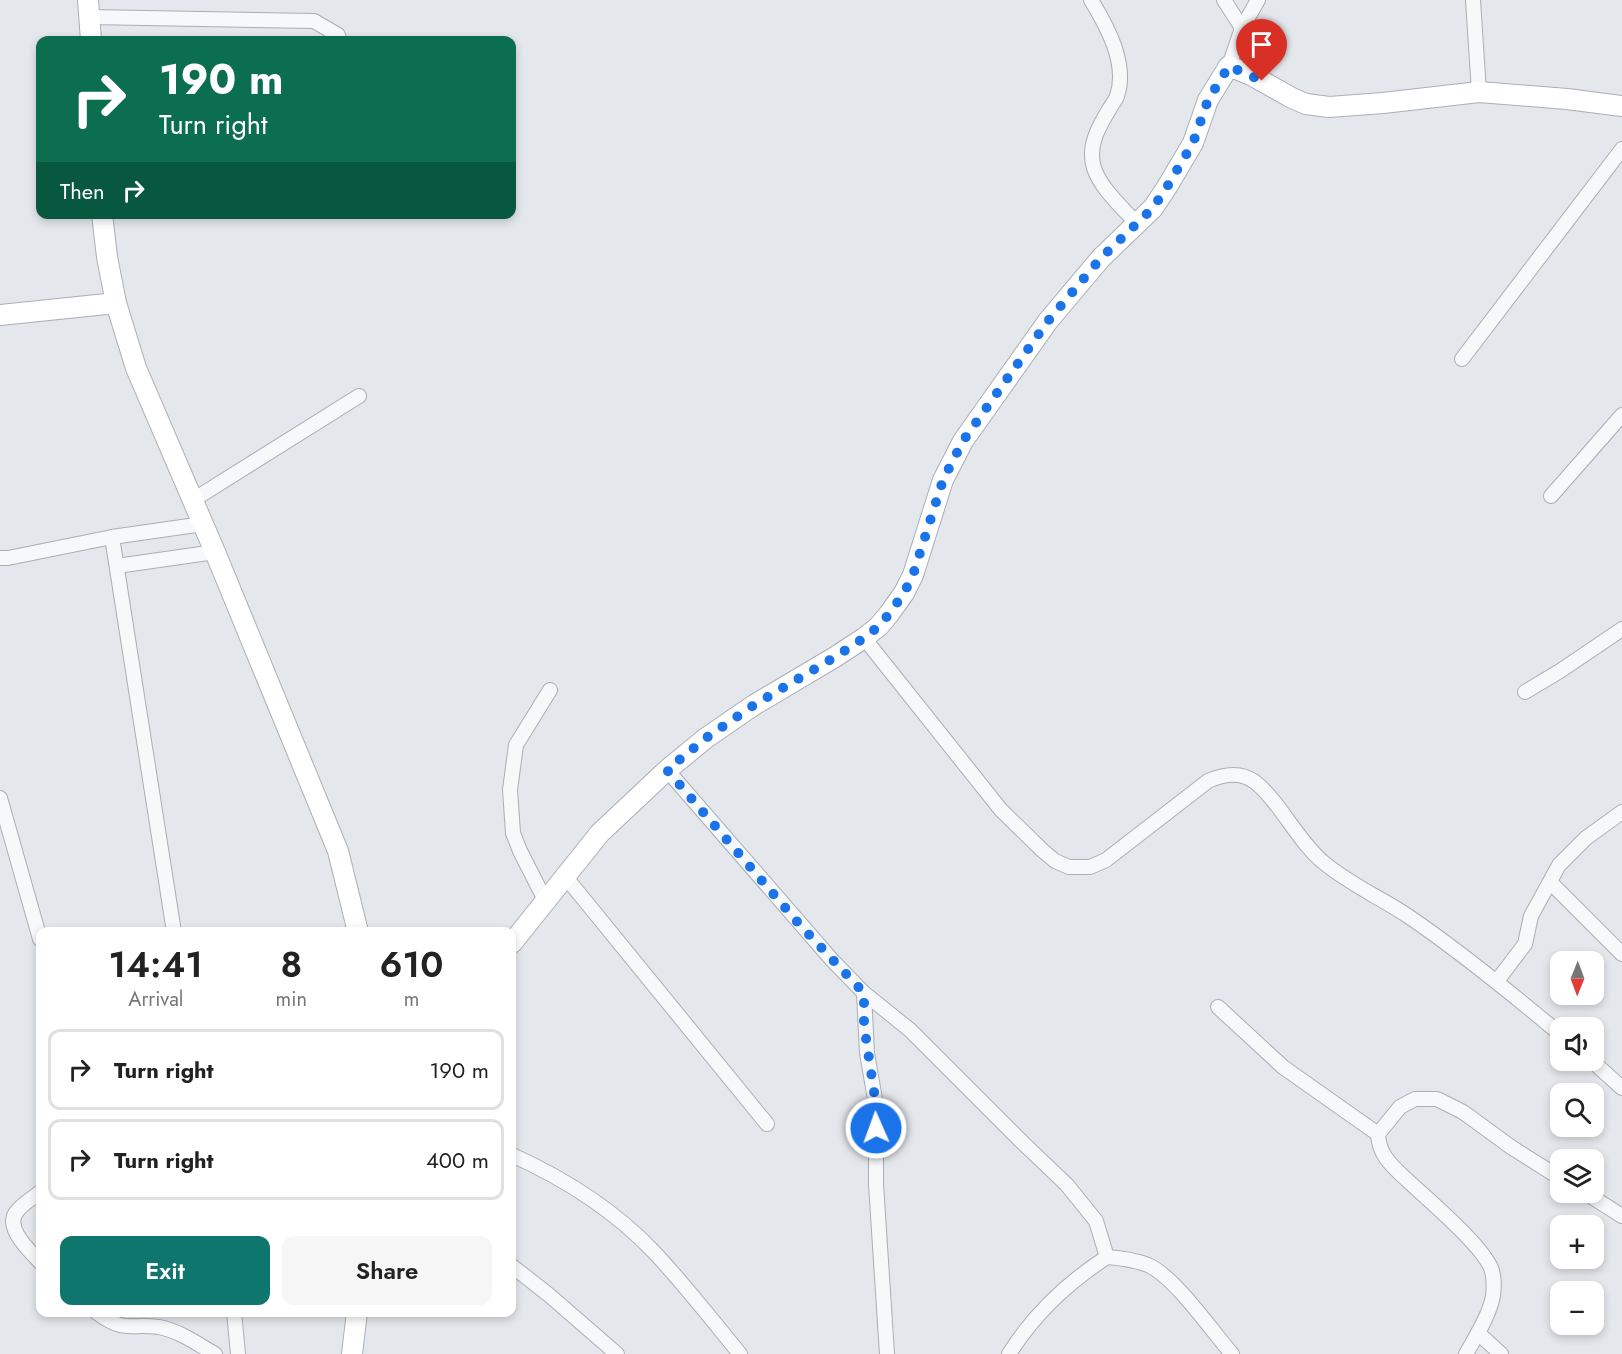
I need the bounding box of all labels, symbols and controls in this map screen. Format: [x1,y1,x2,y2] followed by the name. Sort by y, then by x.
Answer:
[1236,19,1287,81] pin
[1245,28,1278,61] icon: arrive
[159,49,283,110] text: 190 m
[60,60,138,138] icon: right
[159,105,267,144] text: Turn right
[117,174,150,207] icon: right
[60,175,105,207] text: Then
[109,938,203,990] text: 14:41
[280,938,302,990] text: 8
[380,938,443,990] text: 610
[1550,951,1604,1005] north arrow
[1550,951,1604,1335] map controls
[128,985,183,1014] text: Arrival
[276,985,307,1014] text: min
[404,985,419,1014] text: m
[1550,1017,1604,1071] button: sound
[63,1053,96,1086] icon: right
[114,1054,214,1086] text: Turn right
[429,1054,489,1086] text: 190 m
[1550,1083,1604,1137] button: search
[844,1096,908,1160] position arrow
[63,1143,96,1176] icon: right
[114,1144,214,1176] text: Turn right
[426,1144,489,1176] text: 400 m
[1550,1149,1604,1203] button: layers
[1550,1215,1604,1269] button: +
[60,1236,270,1305] button: Exit
[282,1236,492,1305] button: Share
[1550,1281,1604,1335] button: −

